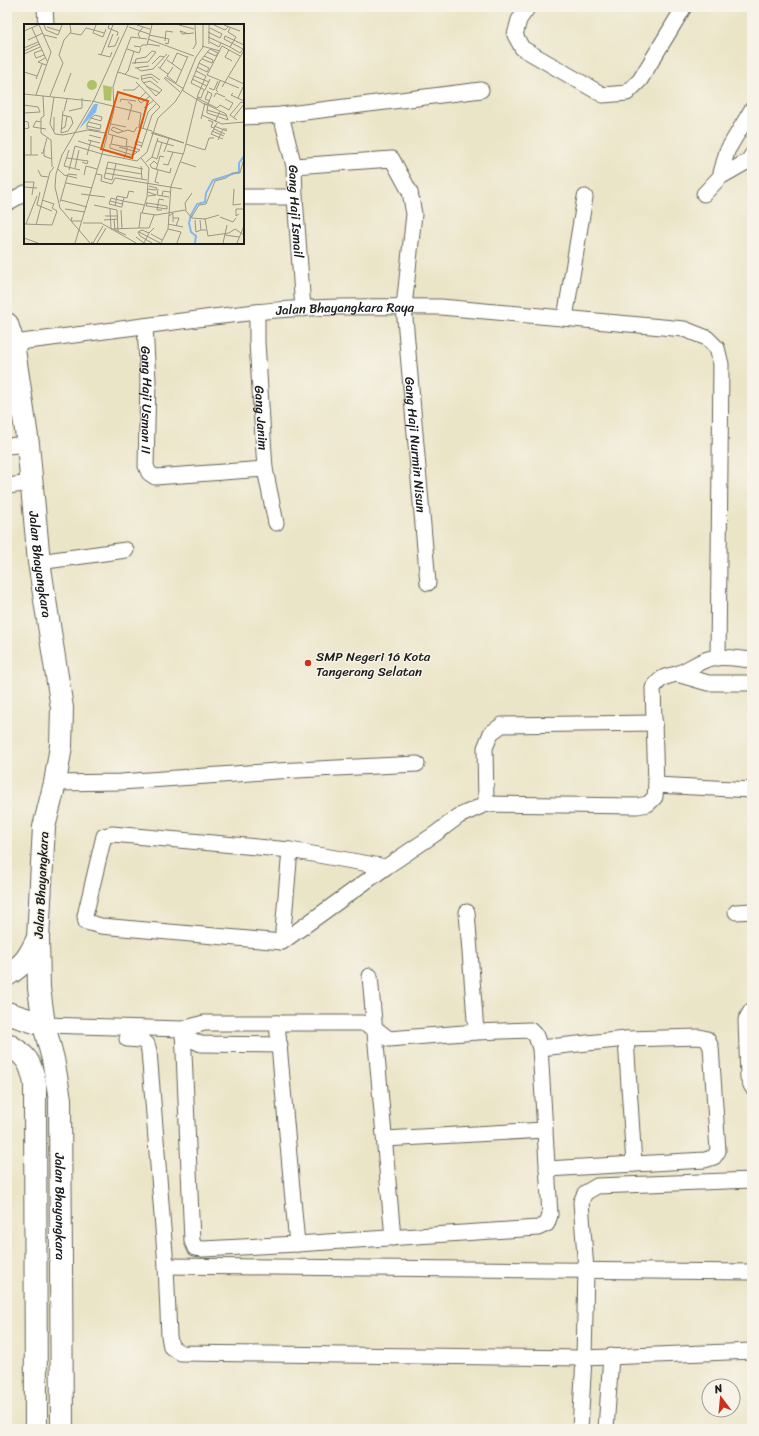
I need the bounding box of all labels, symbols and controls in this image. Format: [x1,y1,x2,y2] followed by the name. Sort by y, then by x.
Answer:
[24,24,244,244] inset map
[282,164,311,259] street label: Gang Haji Ismail
[274,295,415,322] street label: Jalan Bhayangkara Raya
[135,345,160,454] street label: Gang Haji Usman II
[399,376,433,514] street label: Gang Haji Nurmin Nisun
[248,385,275,451] street label: Gang Janim
[23,509,59,620] street label: Jalan Bhayangkara
[316,645,431,683] place label: SMP Negeri 16 Kota Tangerang Selatan
[303,658,313,668] marker: SMP Negeri 16 Kota Tangerang Selatan
[27,830,55,940] street label: Jalan Bhayangkara
[49,1152,72,1261] street label: Jalan Bhayangkara
[701,1378,741,1418] north arrow
[711,1379,725,1399] text: N

